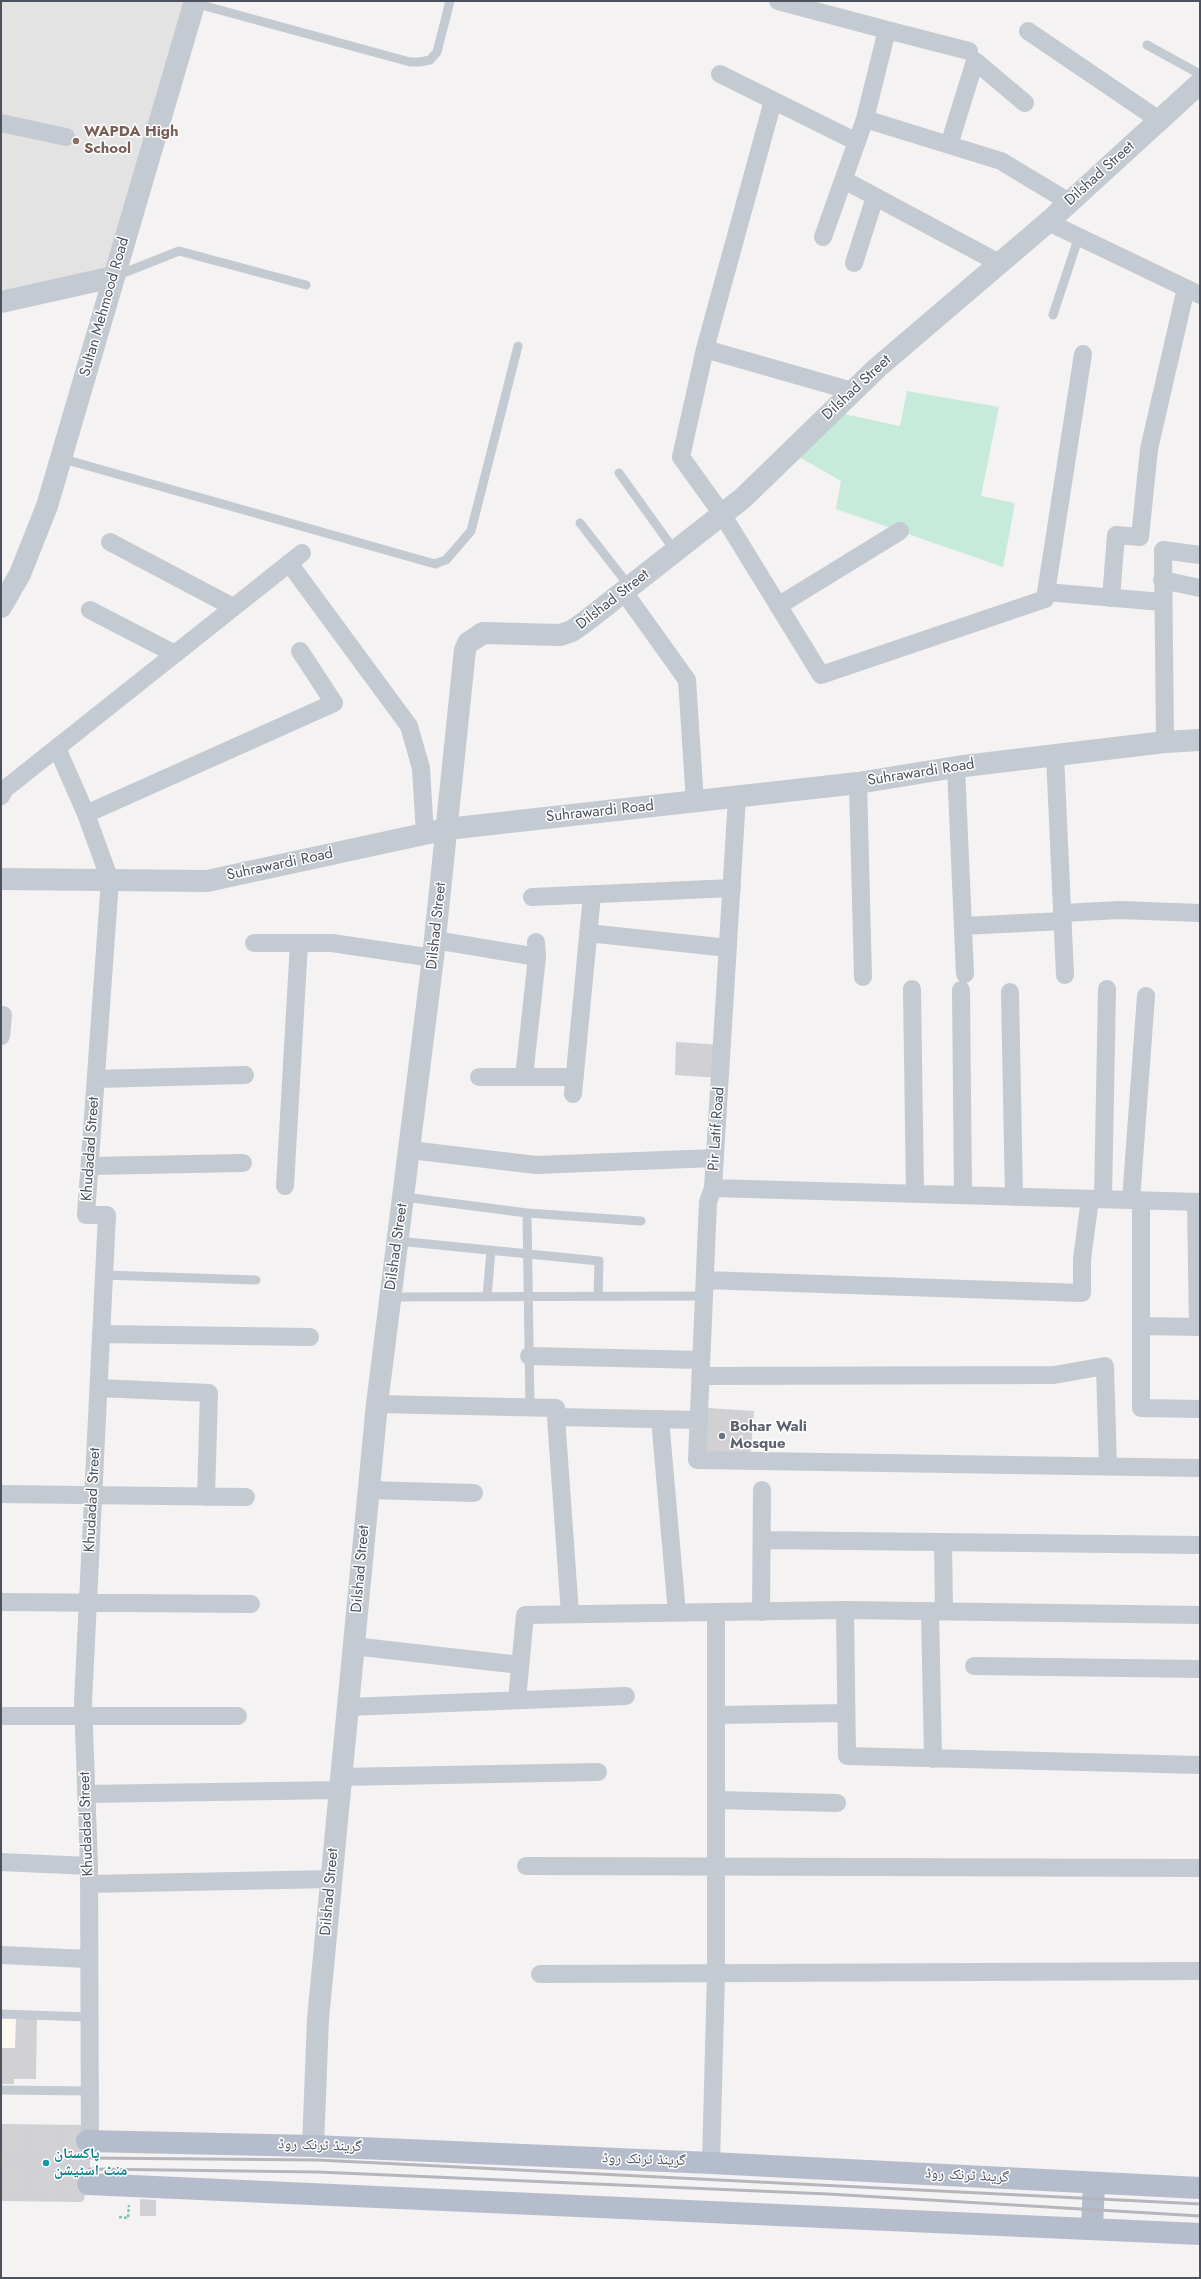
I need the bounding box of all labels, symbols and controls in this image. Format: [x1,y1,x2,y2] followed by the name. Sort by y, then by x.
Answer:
[84,123,179,158] place label: WAPDA High School
[71,136,81,146] marker: WAPDA High School
[1061,138,1139,210] street label: Dilshad Street
[77,235,133,379] street label: Sultan Mehmood Road
[819,352,895,424] street label: Dilshad Street
[573,566,653,634] street label: Dilshad Street
[866,756,976,790] street label: Suhrawardi Road
[545,797,655,827] street label: Suhrawardi Road
[225,845,335,885] street label: Suhrawardi Road
[423,882,451,970] street label: Dilshad Street
[705,1086,729,1172] street label: Pir Latif Road
[78,1096,104,1202] street label: Khudadad Street
[382,1202,412,1292] street label: Dilshad Street
[730,1418,807,1453] place label: Bohar Wali Mosque
[717,1431,727,1441] marker: Bohar Wali Mosque
[81,1447,105,1553] street label: Khudadad Street
[348,1525,374,1613] street label: Dilshad Street
[76,1771,98,1877] street label: Khudadad Street
[317,1848,343,1936] street label: Dilshad Street
[278,2136,362,2156] street label: گرینڈ ٹرنک روڈ
[54,2145,127,2180] place label: پاکستان منٹ اسٹیشن
[602,2150,686,2170] street label: گرینڈ ٹرنک روڈ
[41,2158,51,2168] marker: پاکستان منٹ اسٹیشن
[925,2165,1009,2187] street label: گرینڈ ٹرنک روڈ

